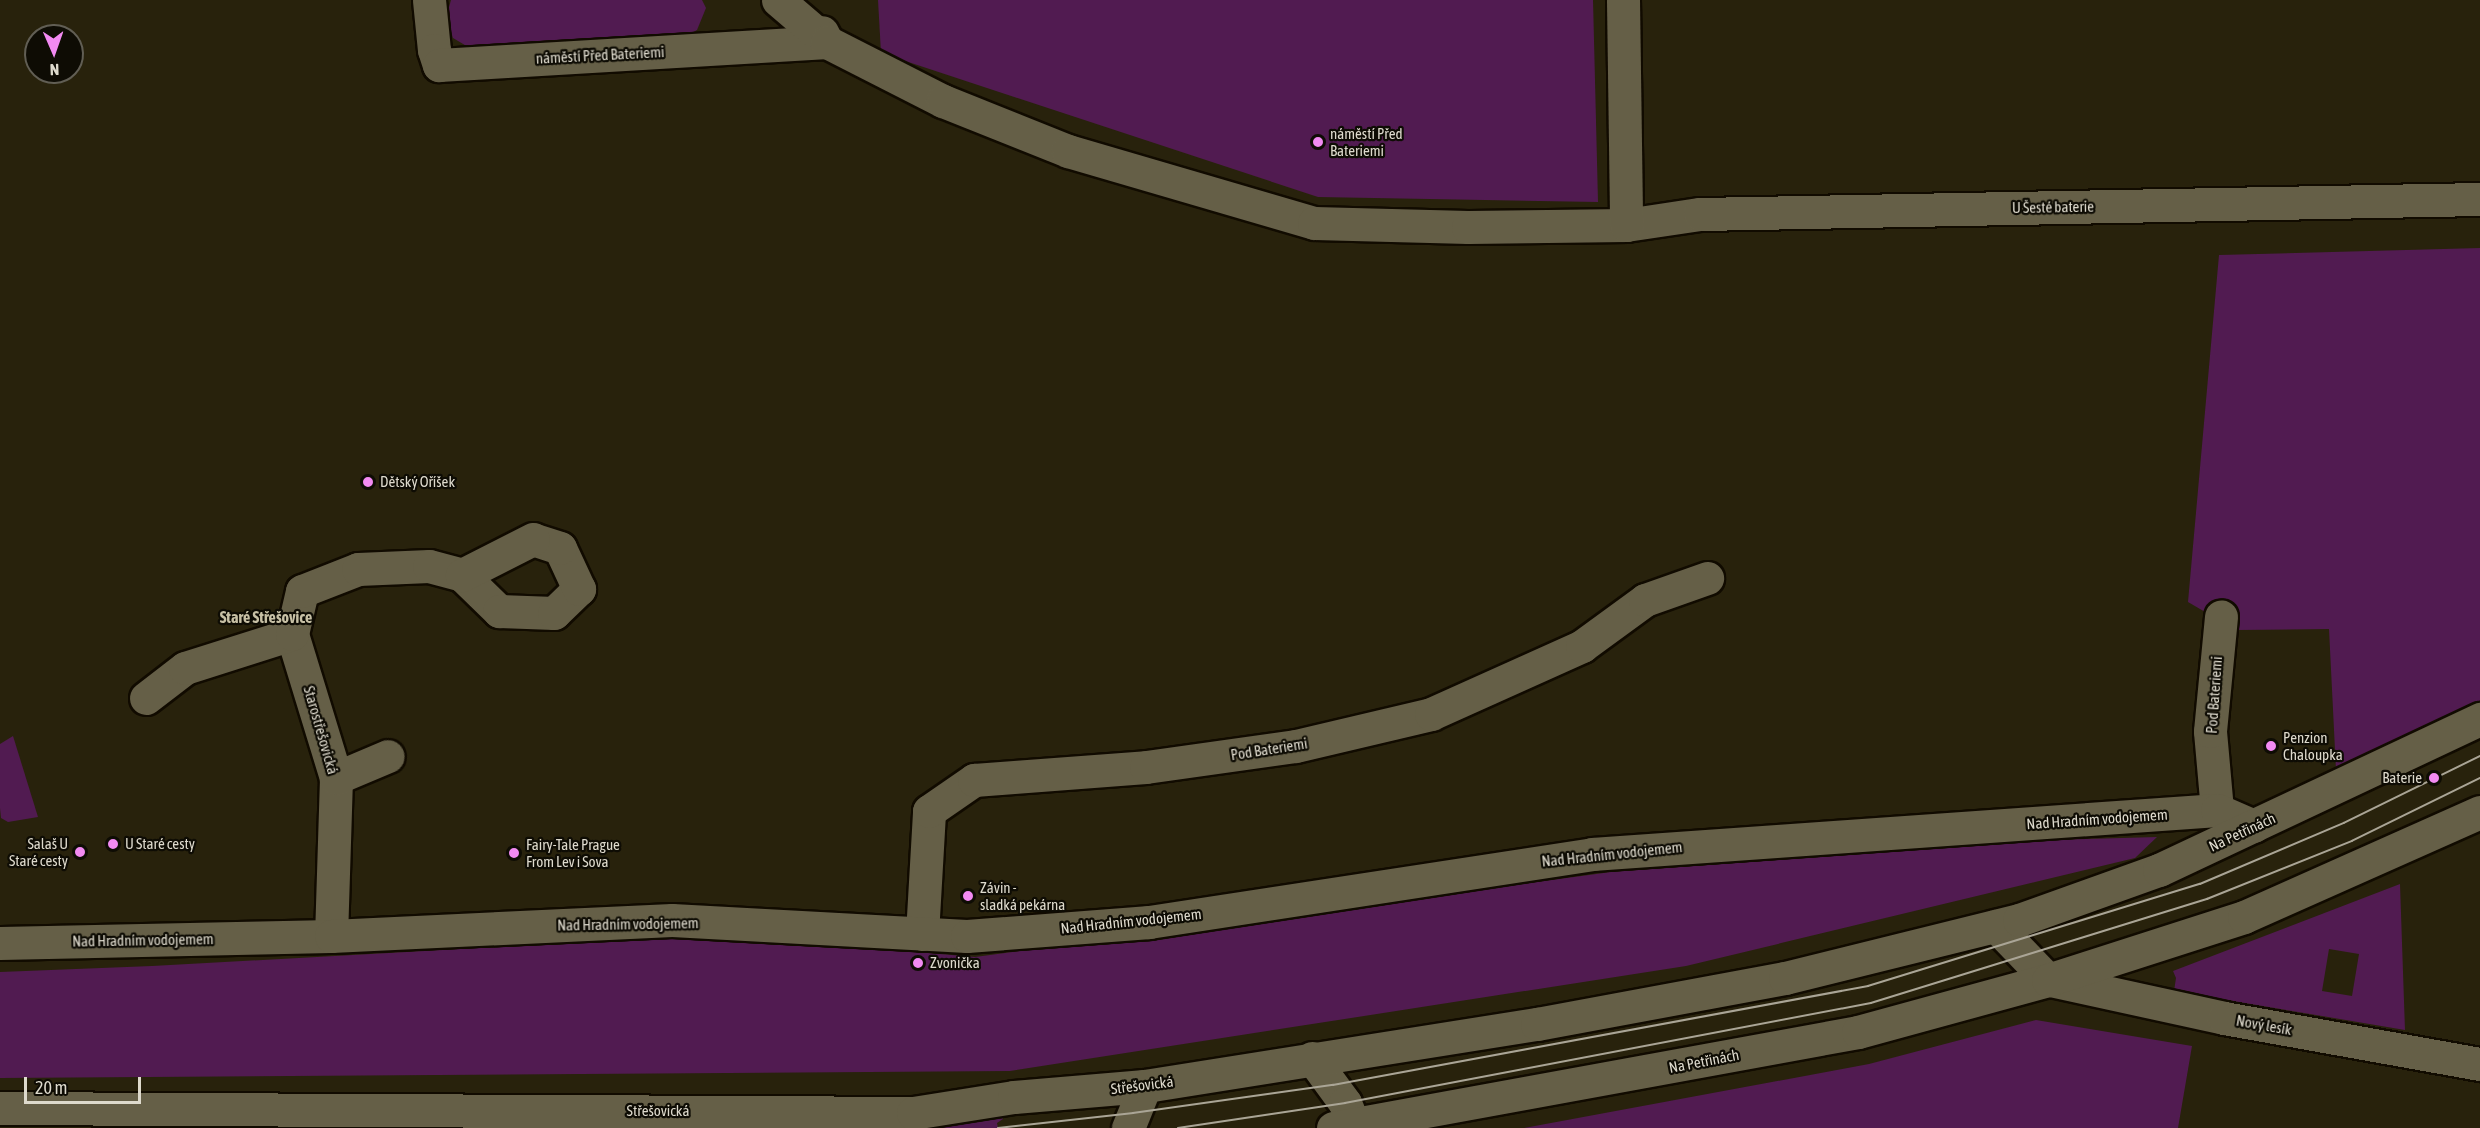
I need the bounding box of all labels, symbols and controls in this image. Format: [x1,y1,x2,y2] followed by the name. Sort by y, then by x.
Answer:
[24,24,84,84] north arrow
[535,43,665,67] street label: náměstí Před Bateriemi
[50,61,60,79] text: N
[1330,124,1403,159] place label: náměstí Před Bateriemi
[1311,135,1325,149] marker: náměstí Před Bateriemi
[2012,197,2094,217] street label: U Šesté baterie
[380,473,455,491] place label: Dětský Oříšek
[361,475,375,489] marker: Dětský Oříšek
[220,607,312,627] district label: Staré Střešovice
[2202,656,2226,734] street label: Pod Bateriemi
[300,684,342,776] street label: Starostřešovická
[2283,728,2343,763] place label: Penzion Chaloupka
[1229,734,1309,764] street label: Pod Bateriemi
[2264,739,2278,753] marker: Penzion Chaloupka
[2382,769,2422,787] place label: Baterie
[2427,771,2441,785] marker: Baterie
[2026,805,2168,833] street label: Nad Hradním vodojemem
[2206,809,2278,855] street label: Na Petřinách
[9,834,68,869] place label: Salaš U Staré cesty
[125,835,195,853] place label: U Staré cesty
[526,835,620,870] place label: Fairy-Tale Prague From Lev i Sova
[106,837,120,851] marker: U Staré cesty
[1541,838,1683,870] street label: Nad Hradním vodojemem
[73,845,87,859] marker: Salaš U Staré cesty
[507,846,521,860] marker: Fairy-Tale Prague From Lev i Sova
[980,878,1065,913] place label: Závin - sladká pekárna
[961,889,975,903] marker: Závin - sladká pekárna
[1060,905,1202,937] street label: Nad Hradním vodojemem
[557,914,699,934] street label: Nad Hradním vodojemem
[72,930,214,950] street label: Nad Hradním vodojemem
[930,954,980,972] place label: Zvonička
[911,956,925,970] marker: Zvonička
[2235,1011,2293,1039] street label: Nový lesík
[1667,1045,1741,1077] street label: Na Petřinách
[27,1065,144,1103] scale bar
[1110,1072,1174,1098] street label: Střešovická
[35,1077,67,1098] text: 20 m
[627,1102,689,1120] street label: Střešovická

